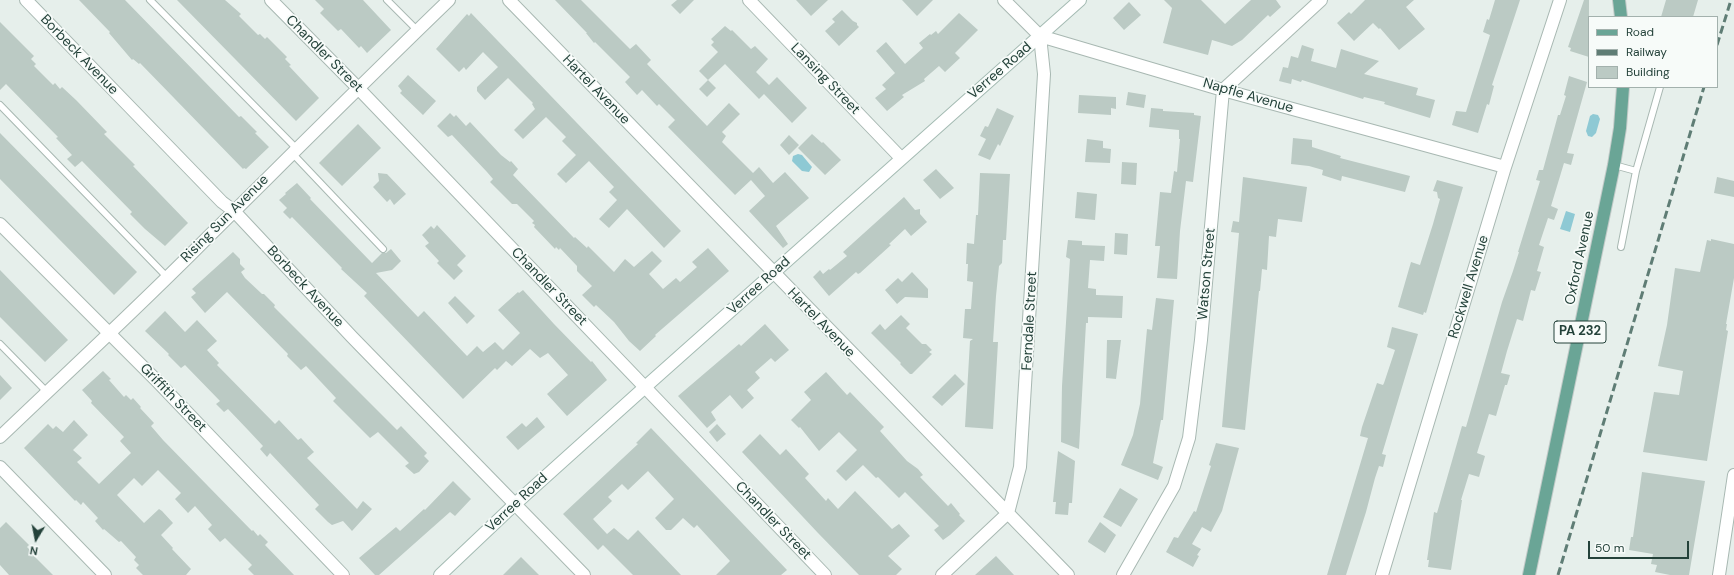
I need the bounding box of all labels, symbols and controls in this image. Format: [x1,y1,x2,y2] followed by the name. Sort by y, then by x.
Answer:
[36,11,122,99] street label: Borbeck Avenue
[282,12,366,96] street label: Chandler Street
[1588,16,1718,88] legend
[1626,24,1654,40] text: Road
[965,39,1035,103] street label: Verree Road
[787,40,863,118] street label: Lansing Street
[1626,44,1667,60] text: Railway
[559,52,633,128] street label: Hartel Avenue
[1626,64,1670,80] text: Building
[1201,75,1295,117] street label: Napfle Avenue
[178,172,272,266] street label: Rising Sun Avenue
[1562,210,1598,306] street label: Oxford Avenue
[1195,227,1219,321] street label: Watson Street
[1445,233,1493,341] street label: Rockwell Avenue
[263,243,347,331] street label: Borbeck Avenue
[507,244,591,330] street label: Chandler Street
[724,253,794,319] street label: Verree Road
[1019,271,1041,371] street label: Ferndale Street
[784,285,858,361] street label: Hartel Avenue
[1554,321,1606,343] road number: PA 232
[136,360,210,436] street label: Griffith Street
[482,470,552,536] street label: Verree Road
[731,478,815,564] street label: Chandler Street
[16,519,56,559] north arrow
[1590,533,1691,559] scale bar
[1595,540,1624,556] text: 50 m
[29,543,39,558] text: N

